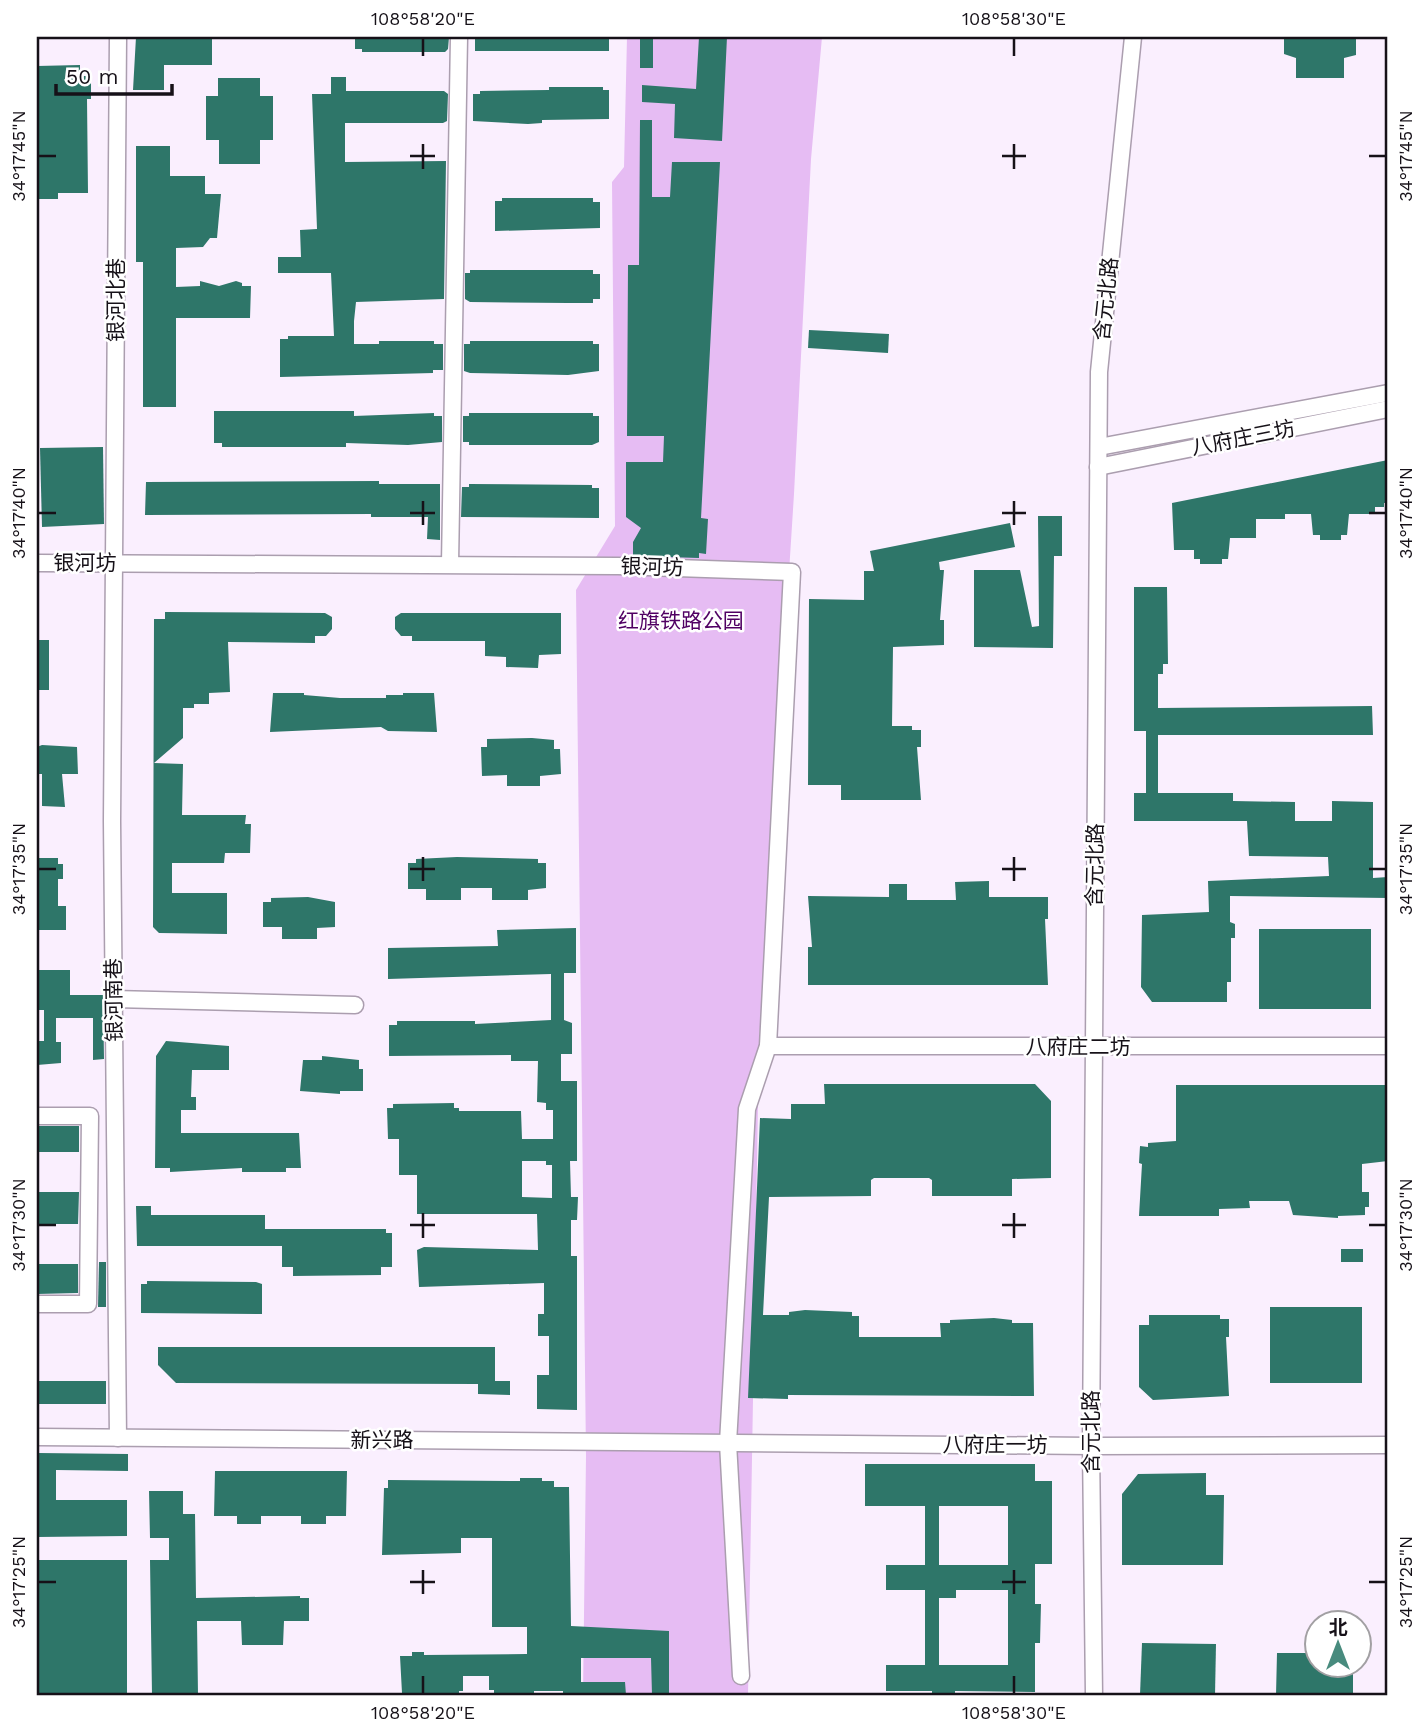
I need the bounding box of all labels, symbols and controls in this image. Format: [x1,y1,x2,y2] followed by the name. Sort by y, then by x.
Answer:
[371,8,475,29] text: 108°58'20"E
[962,8,1066,29] text: 108°58'30"E
[56,52,172,96] scale bar
[66,64,118,89] text: 50 m
[8,110,29,202] text: 34°17'45"N
[1395,110,1416,202] text: 34°17'45"N
[1089,256,1122,342] street label: 含元北路
[103,258,128,342] street label: 银河北巷
[1189,415,1297,460] street label: 八府庄三坊
[8,467,29,559] text: 34°17'40"N
[1395,467,1416,559] text: 34°17'40"N
[54,550,117,575] street label: 银河坊
[620,553,684,580] street label: 银河坊
[618,608,744,633] park label: 红旗铁路公园
[8,823,29,915] text: 34°17'35"N
[1081,823,1108,907] street label: 含元北路
[1395,823,1416,915] text: 34°17'35"N
[100,958,127,1042] street label: 银河南巷
[1026,1034,1131,1059] street label: 八府庄二坊
[8,1178,29,1272] text: 34°17'30"N
[1395,1178,1416,1272] text: 34°17'30"N
[1078,1390,1103,1474] street label: 含元北路
[351,1427,414,1452] street label: 新兴路
[943,1432,1048,1457] street label: 八府庄一坊
[8,1536,29,1628] text: 34°17'25"N
[1395,1536,1416,1628] text: 34°17'25"N
[1302,1610,1372,1680] north arrow
[1328,1616,1348,1639] text: 北
[371,1702,475,1723] text: 108°58'20"E
[962,1702,1066,1723] text: 108°58'30"E

